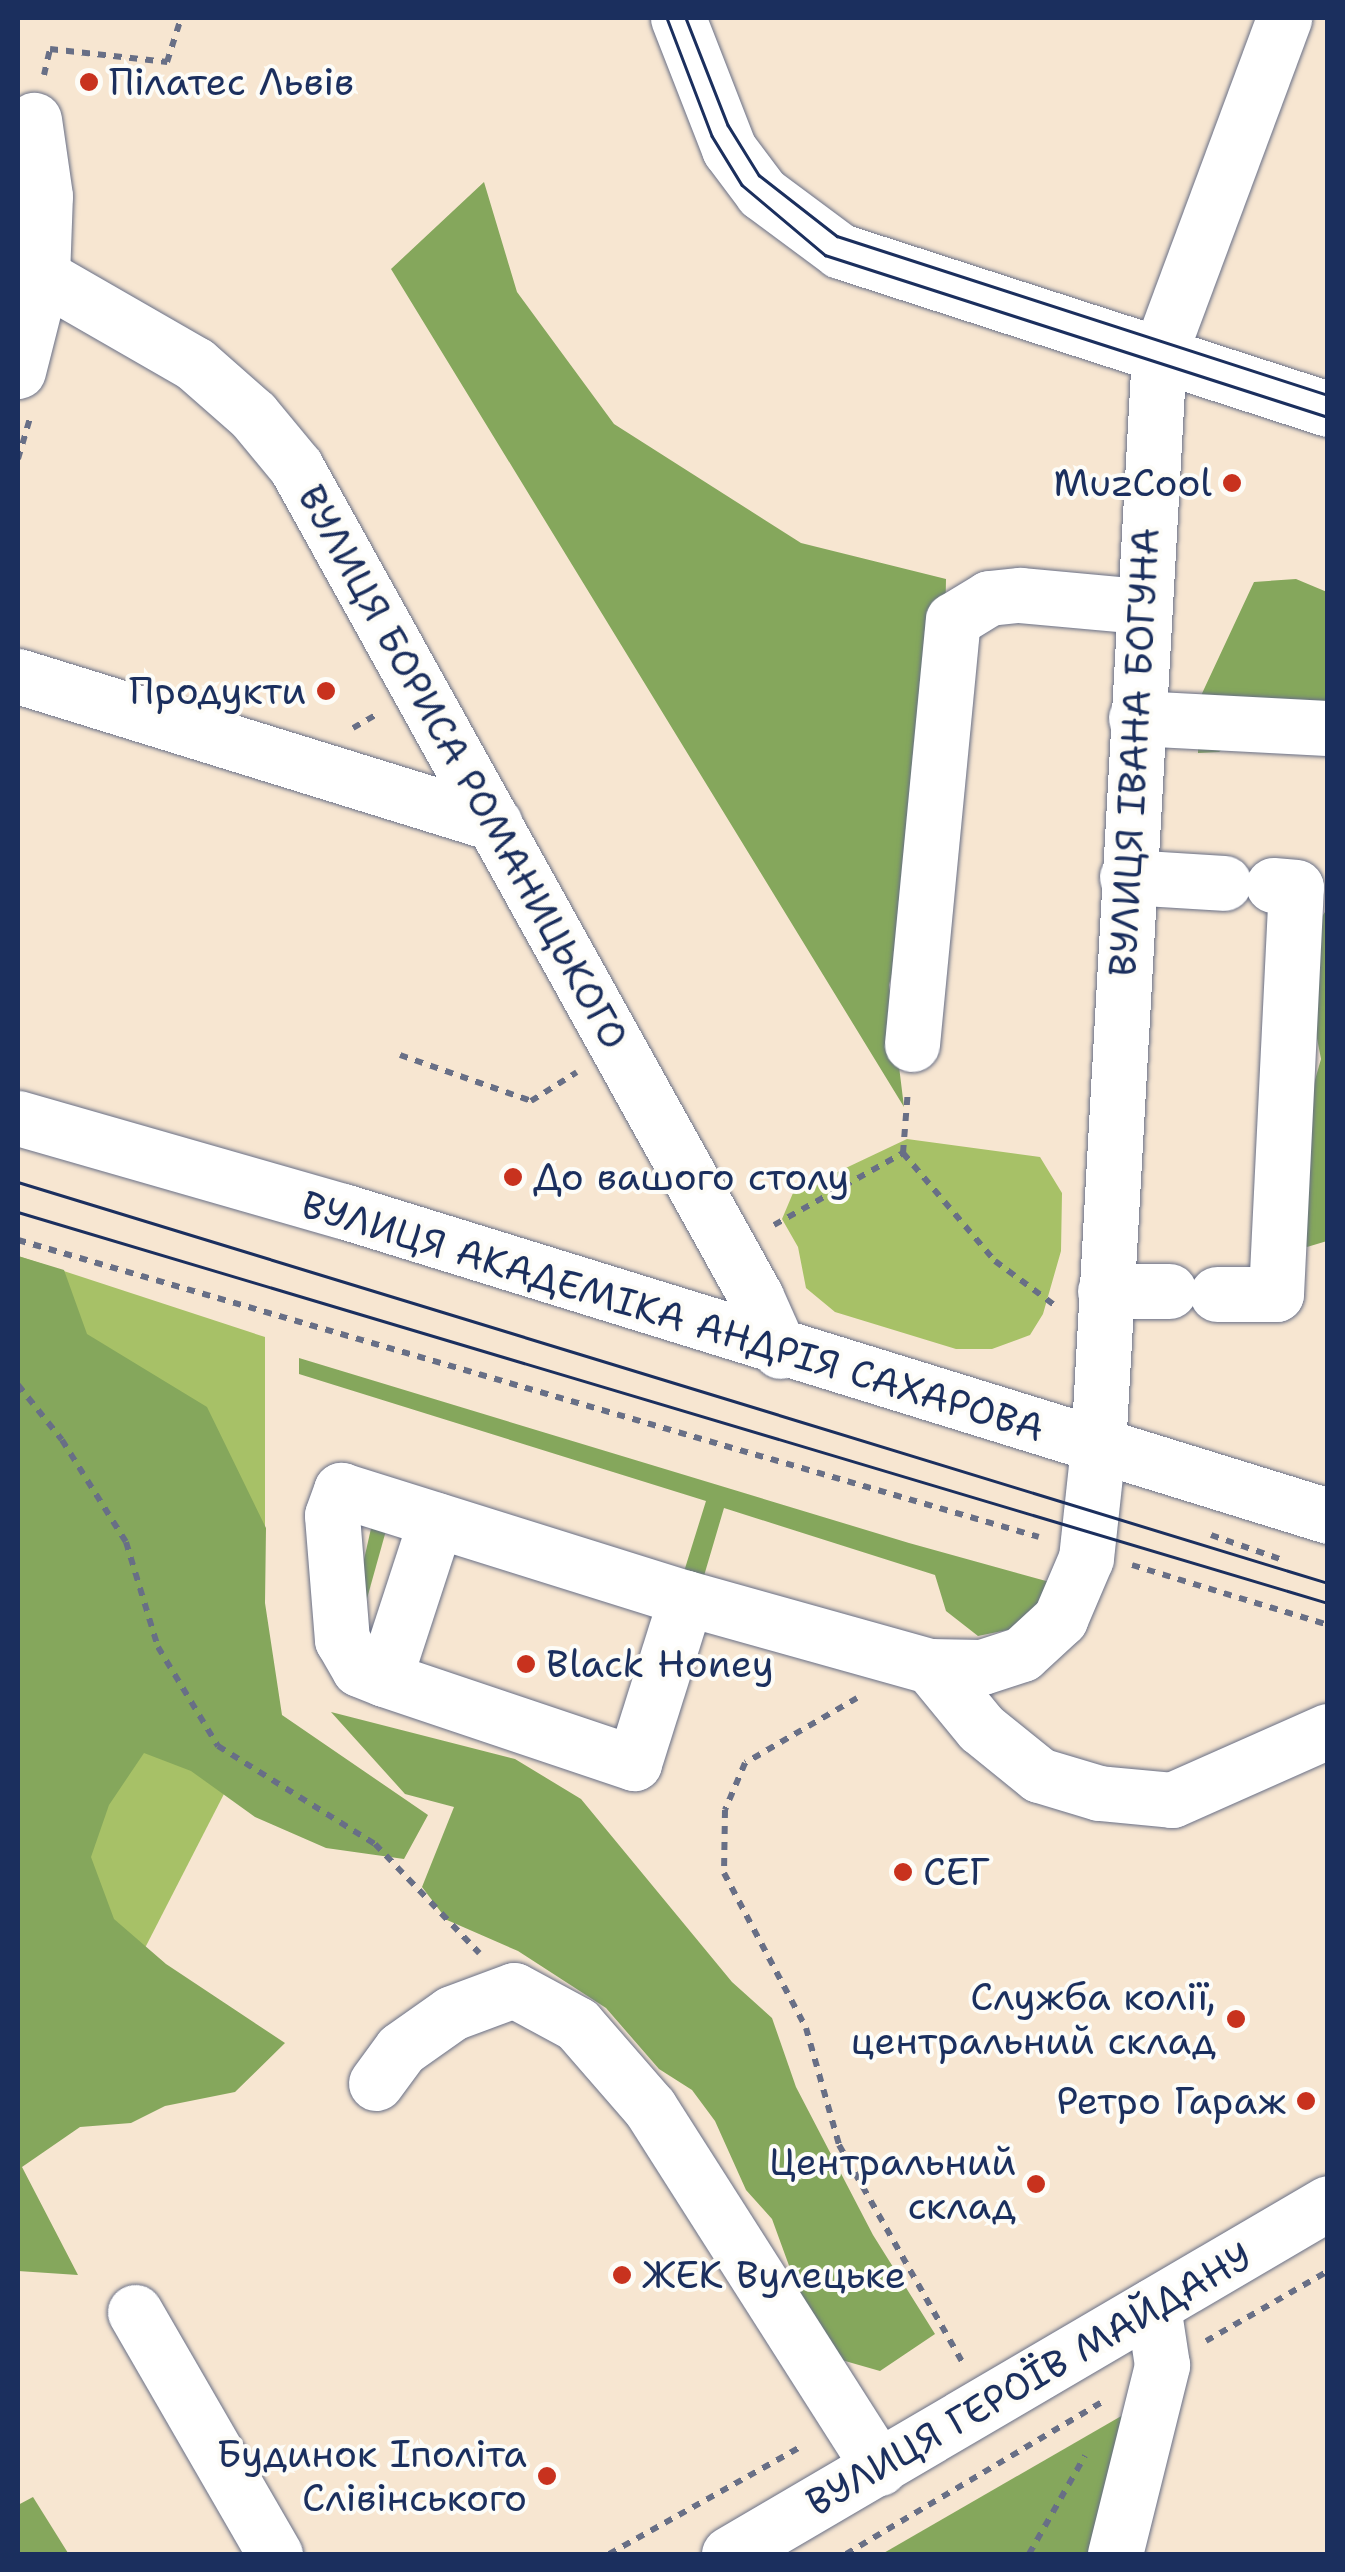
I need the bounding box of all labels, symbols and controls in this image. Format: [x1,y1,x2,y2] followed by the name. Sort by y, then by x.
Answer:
[109,59,354,105] place label: Пілатес Львів
[78,71,100,93] marker: Пілатес Львів
[1053,460,1212,506] place label: MuzCool
[1221,472,1243,494] marker: MuzCool
[288,477,638,1057] street label: ВУЛИЦЯ БОРИСА РОМАНИЦЬКОГО
[1099,526,1169,978] street label: ВУЛИЦЯ ІВАНА БОГУНА
[129,668,306,714] place label: Продукти
[315,680,337,702] marker: Продукти
[533,1154,849,1200] place label: До вашого столу
[502,1166,524,1188] marker: До вашого столу
[296,1181,1050,1451] street label: ВУЛИЦЯ АКАДЕМІКА АНДРІЯ САХАРОВА
[546,1641,774,1687] place label: Black Honey
[515,1653,537,1675] marker: Black Honey
[923,1849,990,1895] place label: СЕГ
[892,1861,914,1883] marker: СЕГ
[851,1974,1216,2064] place label: Служба колії, центральний склад
[1225,2008,1247,2030] marker: Служба колії, центральний склад
[1056,2078,1286,2124] place label: Ретро Гараж
[1295,2090,1317,2112] marker: Ретро Гараж
[769,2139,1016,2228] place label: Центральний склад
[1025,2173,1047,2195] marker: Центральний склад
[798,2233,1260,2525] street label: ВУЛИЦЯ ГЕРОЇВ МАЙДАНУ
[642,2252,906,2298] place label: ЖЕК Вулецьке
[611,2264,633,2286] marker: ЖЕК Вулецьке
[217,2431,527,2520] place label: Будинок Іполіта Слівінського
[536,2465,558,2487] marker: Будинок Іполіта Слівінського

